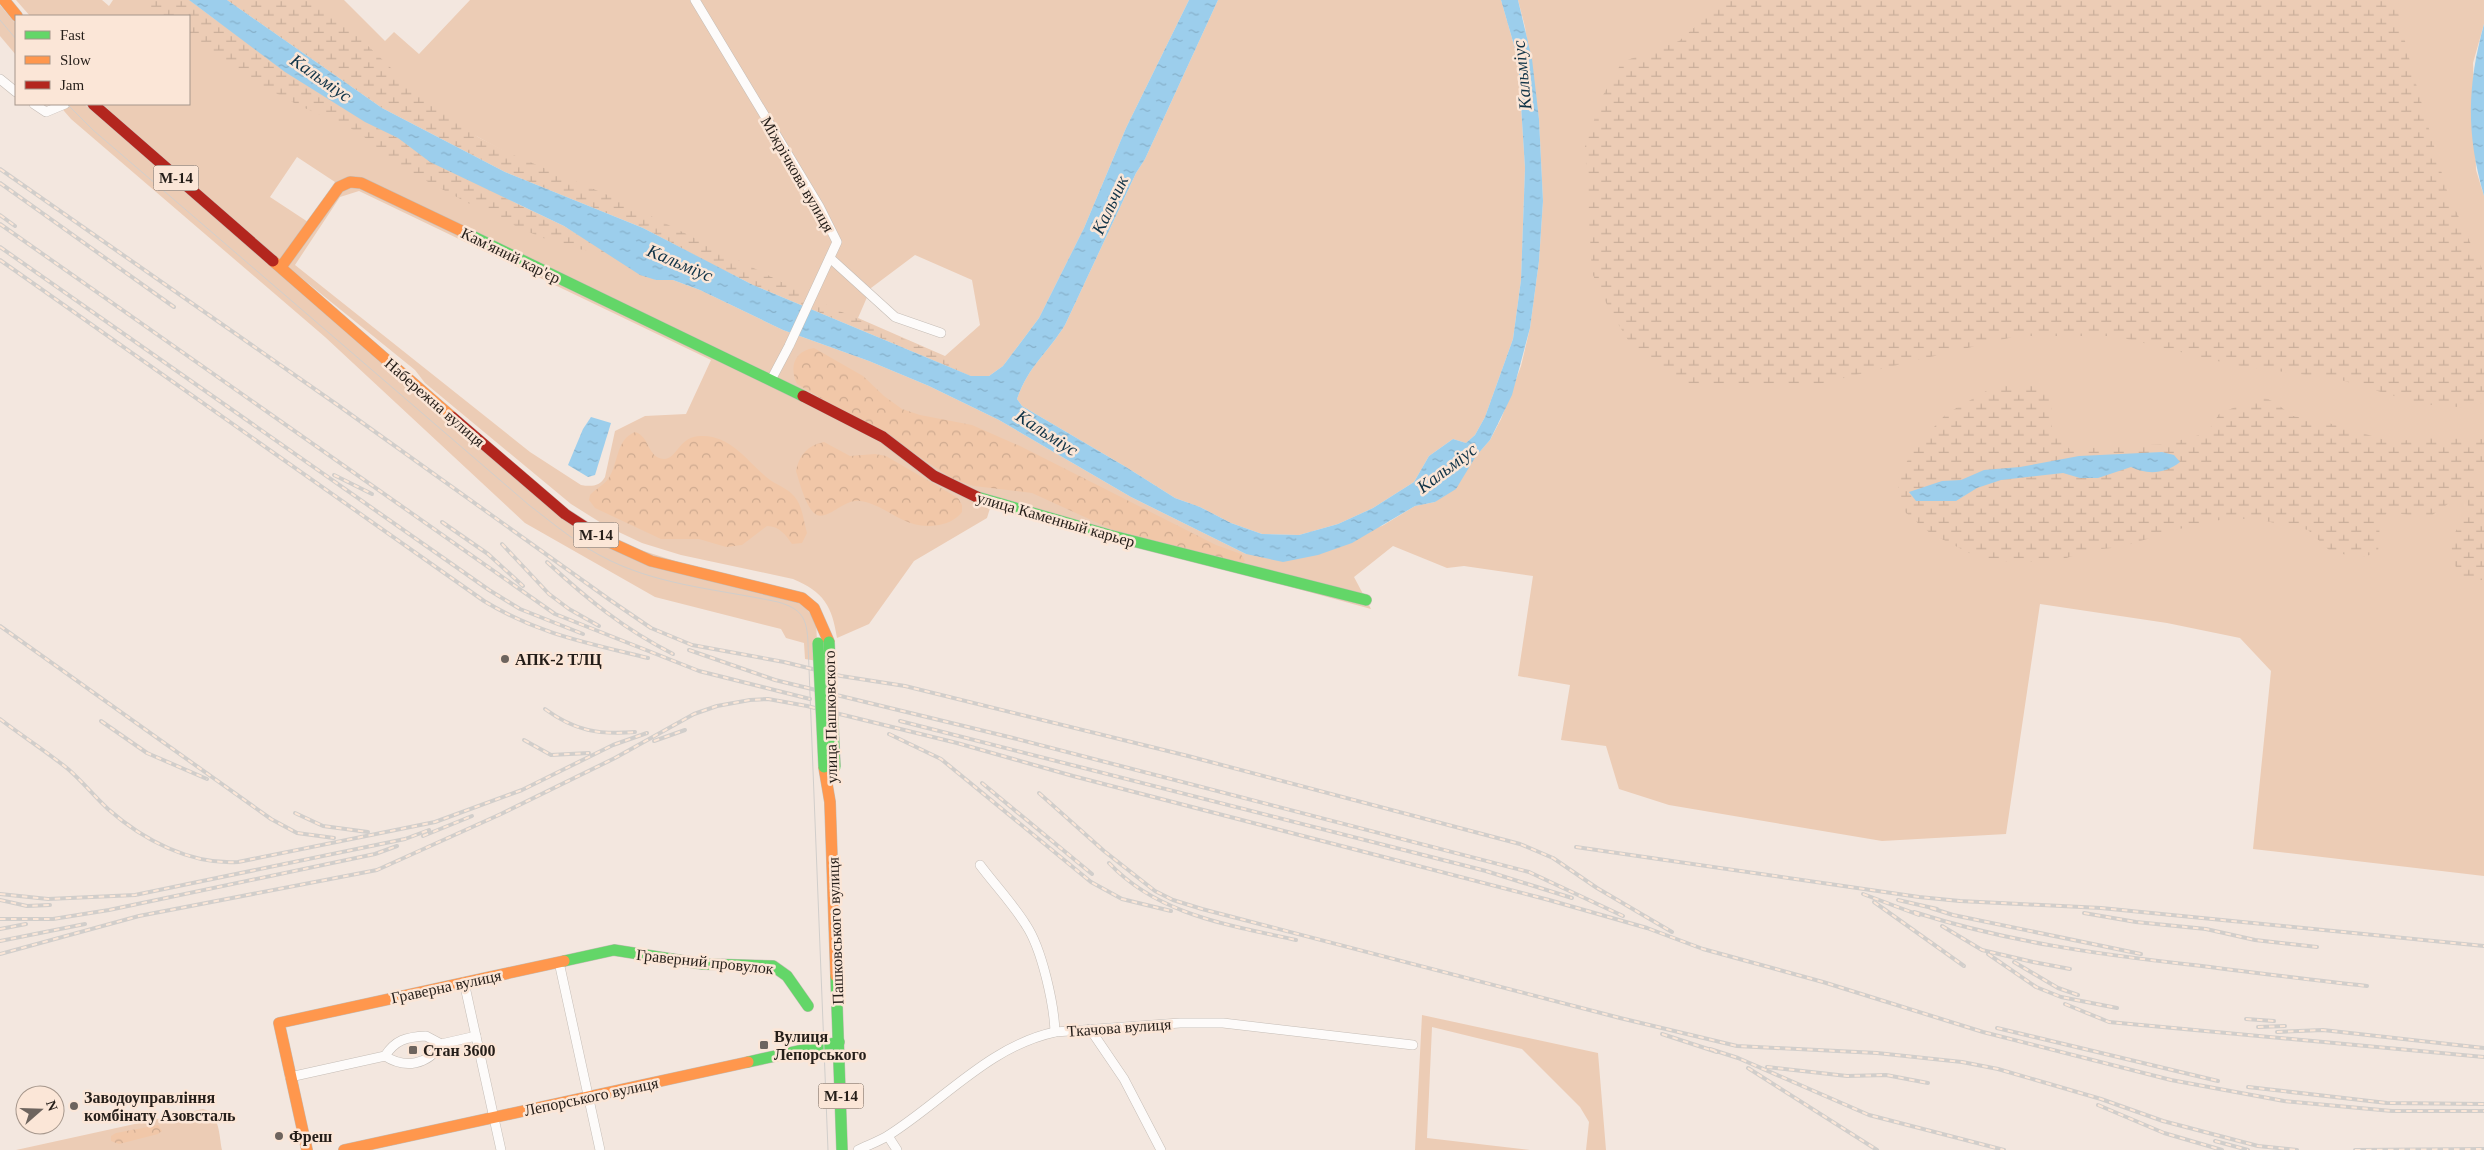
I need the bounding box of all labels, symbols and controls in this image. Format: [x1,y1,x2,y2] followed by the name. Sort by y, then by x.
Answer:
[15,15,190,105] legend
[60,27,86,43] text: Fast
[1508,39,1536,112] water label: Кальміус
[286,49,355,106] water label: Кальміус
[60,52,91,68] text: Slow
[60,77,84,93] text: Jam
[757,114,838,236] street label: Міжрічкова вулиця
[154,166,198,190] road number: М-14
[1087,172,1132,238] water label: Кальчик
[458,224,563,288] street label: Кам'яний кар'єр
[643,240,716,286] water label: Кальміус
[381,355,488,451] street label: Набережна вулиця
[1012,405,1082,460] water label: Кальміус
[1412,439,1481,497] water label: Кальміус
[975,489,1137,551] street label: улица Каменный карьер
[574,522,618,548] road number: М-14
[821,650,841,784] street label: улица Пашковского
[515,651,602,669] place label: АПК-2 ТЛЦ
[499,653,511,665] marker: АПК-2 ТЛЦ
[824,856,848,1005] street label: Пашковського вулиця
[635,946,775,978] street label: Граверний провулок
[389,966,504,1007] street label: Граверна вулиця
[1066,1015,1173,1041] street label: Ткачова вулиця
[774,1028,866,1064] place label: Вулиця Лепорського
[758,1039,770,1051] marker: Вулиця Лепорського
[423,1042,496,1059] place label: Стан 3600
[407,1044,419,1056] marker: Стан 3600
[522,1074,661,1120] street label: Лепорського вулиця
[818,1084,864,1108] road number: М-14
[15,1085,65,1135] north arrow
[84,1089,236,1125] place label: Заводоуправління комбінату Азовсталь
[43,1098,61,1113] text: N
[68,1100,80,1112] marker: Заводоуправління комбінату Азовсталь
[289,1128,333,1146] place label: Фреш
[273,1130,285,1142] marker: Фреш

